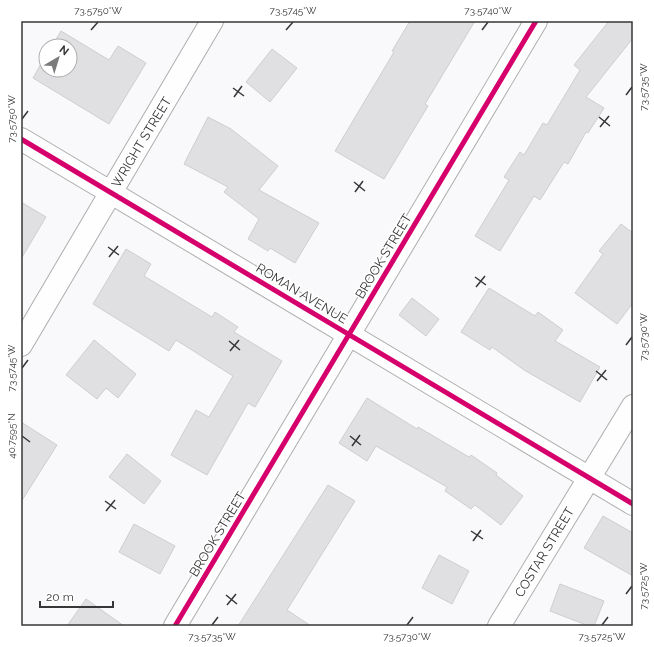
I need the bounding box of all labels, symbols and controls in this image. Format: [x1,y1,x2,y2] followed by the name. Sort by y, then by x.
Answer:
[74,5,122,16] text: 73.5750°W
[270,5,317,16] text: 73.5745°W
[464,5,512,16] text: 73.5740°W
[38,38,78,78] north arrow
[57,43,71,58] text: N
[638,63,649,111] text: 73.5735°W
[108,94,174,190] street label: WRIGHT STREET
[6,95,17,143] text: 73.5750°W
[352,211,415,301] street label: BROOK STREET
[253,260,350,327] street label: ROMAN AVENUE
[638,313,649,361] text: 73.5730°W
[6,344,17,391] text: 73.5745°W
[6,413,17,459] text: 40.7595°N
[186,489,249,579] street label: BROOK STREET
[512,505,577,600] street label: COSTAR STREET
[638,562,649,610] text: 73.5725°W
[40,583,113,609] scale bar
[46,590,74,604] text: 20 m
[188,631,236,642] text: 73.5735°W
[383,631,431,642] text: 73.5730°W
[578,631,626,642] text: 73.5725°W

